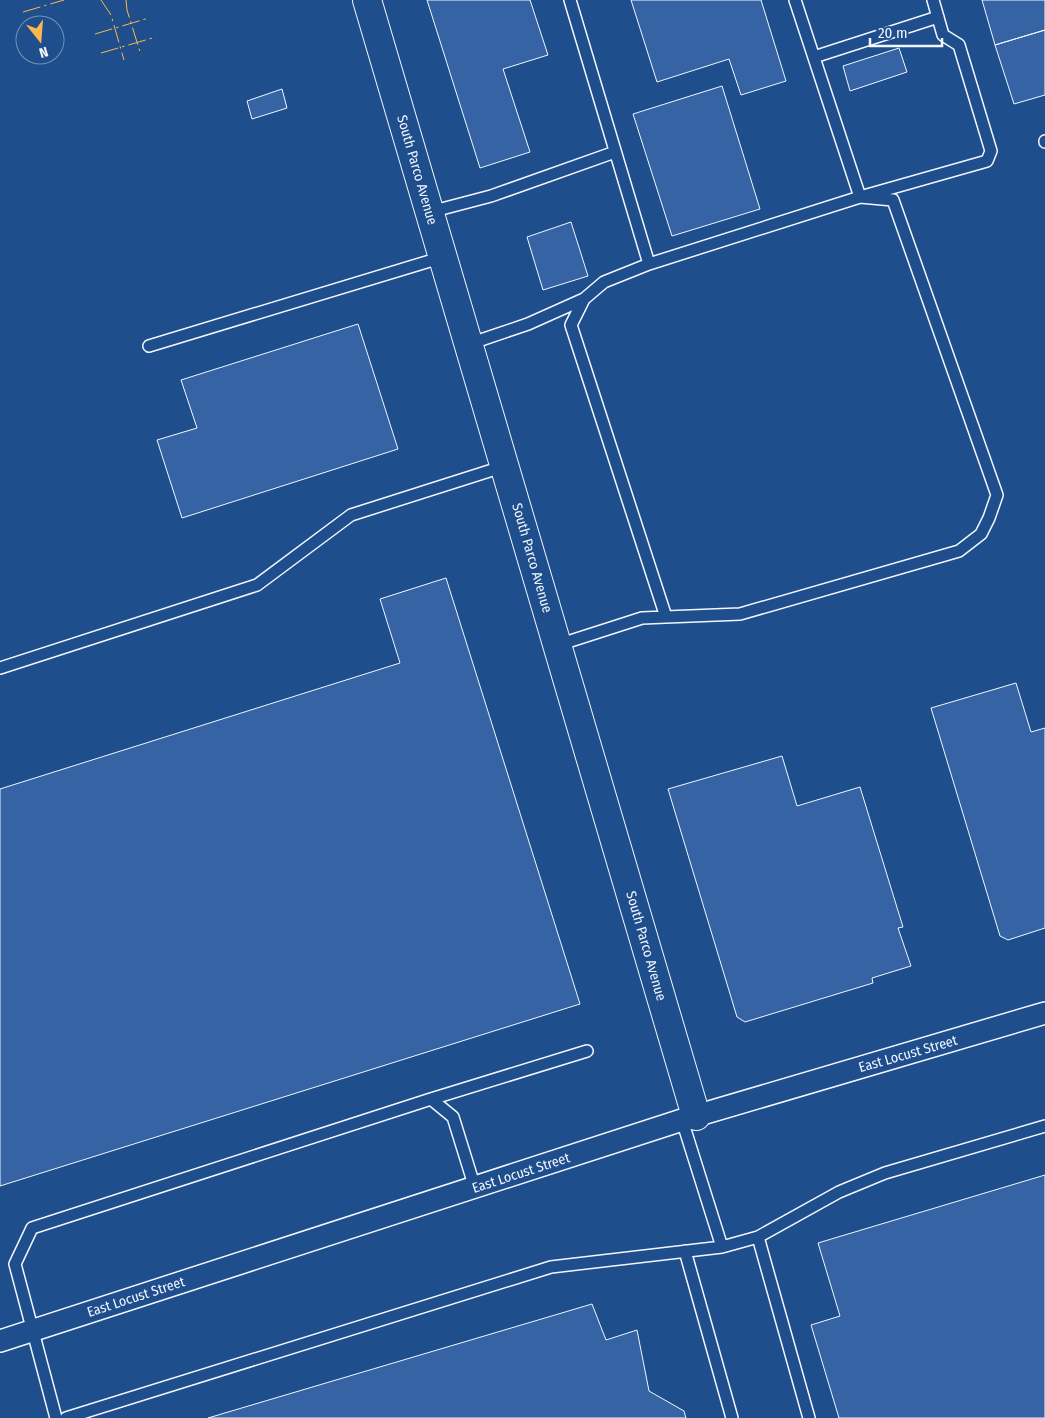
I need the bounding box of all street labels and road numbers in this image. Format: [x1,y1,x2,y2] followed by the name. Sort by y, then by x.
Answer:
[393,113,441,227] street label: South Parco Avenue
[508,501,556,615] street label: South Parco Avenue
[622,889,670,1003] street label: South Parco Avenue
[857,1032,960,1076] street label: East Locust Street
[470,1149,572,1197] street label: East Locust Street
[85,1273,187,1321] street label: East Locust Street

